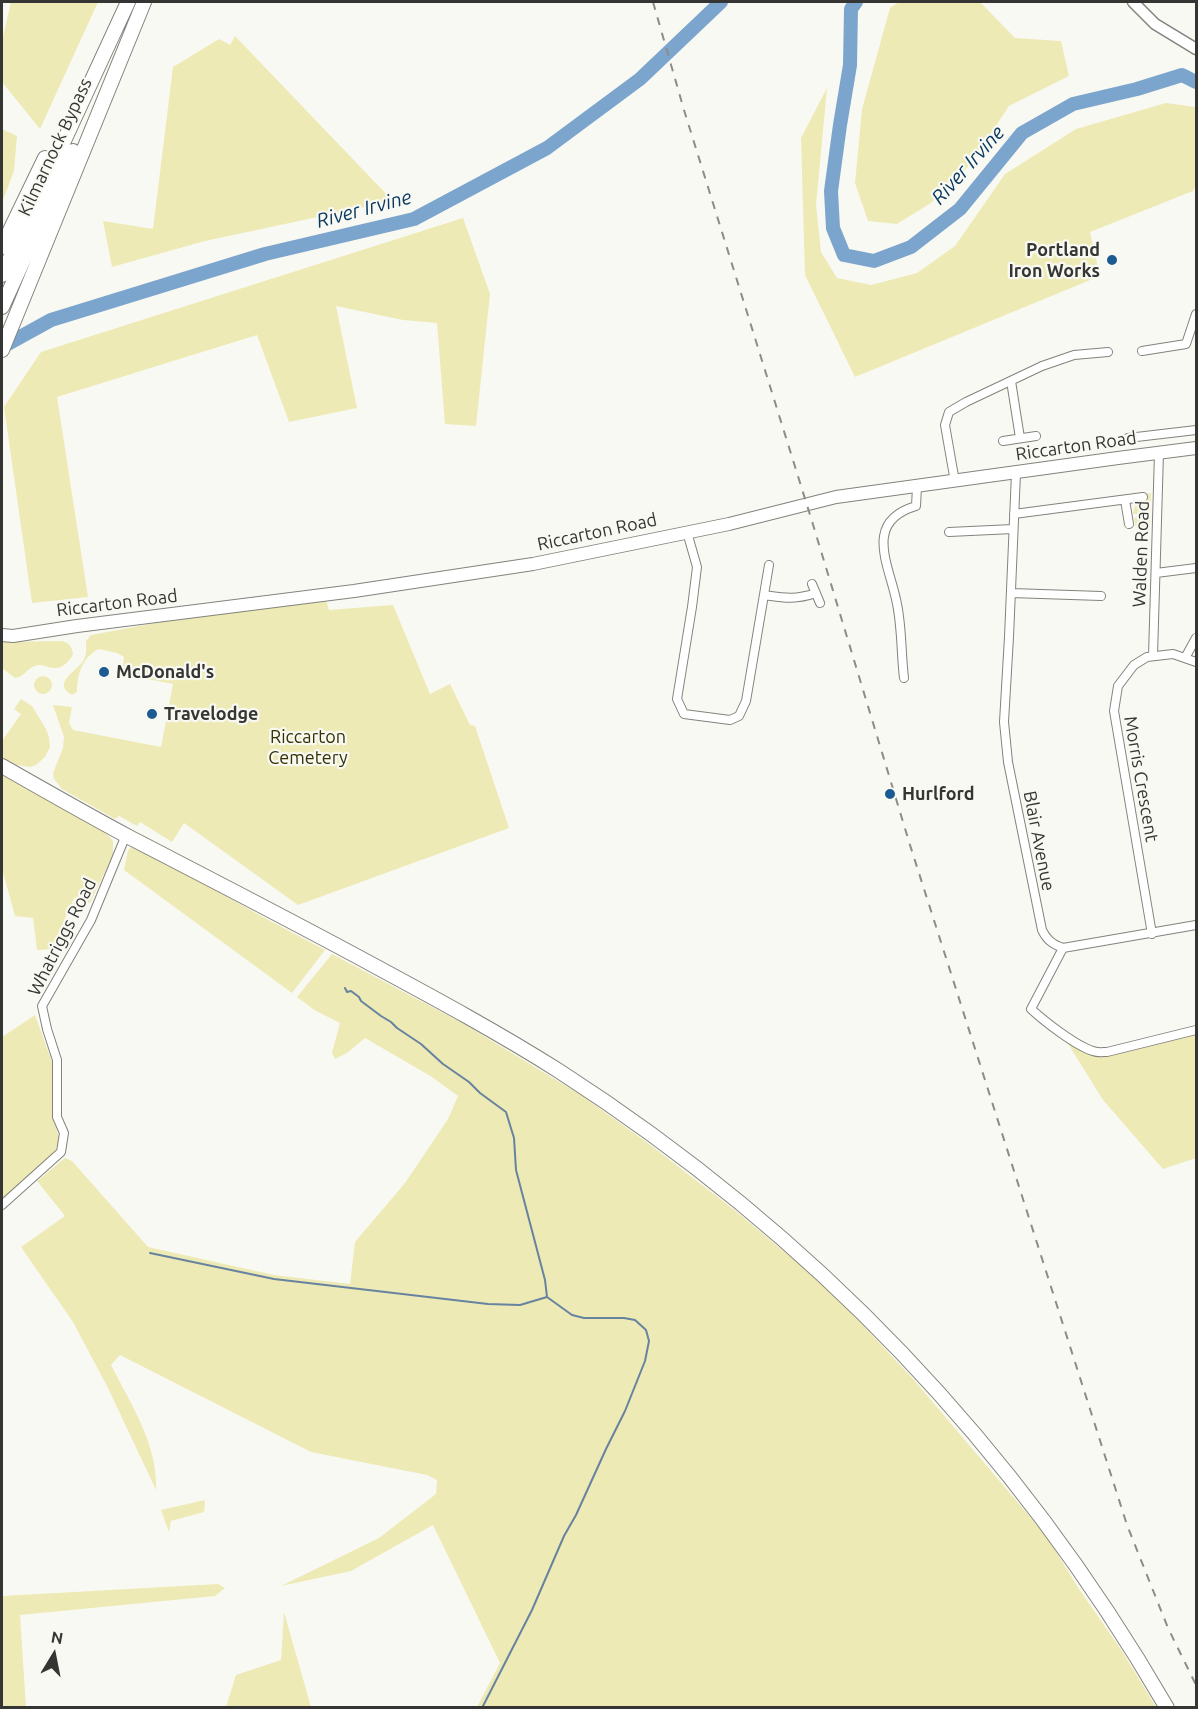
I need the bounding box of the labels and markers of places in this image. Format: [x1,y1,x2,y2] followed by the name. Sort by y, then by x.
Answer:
[1008,239,1100,282] place label: Portland Iron Works
[1105,253,1119,267] marker: Portland Iron Works
[116,661,214,683] place label: McDonald's
[97,665,111,679] marker: McDonald's
[164,703,258,725] place label: Travelodge
[145,707,159,721] marker: Travelodge
[902,783,975,805] place label: Hurlford
[883,787,897,801] marker: Hurlford

